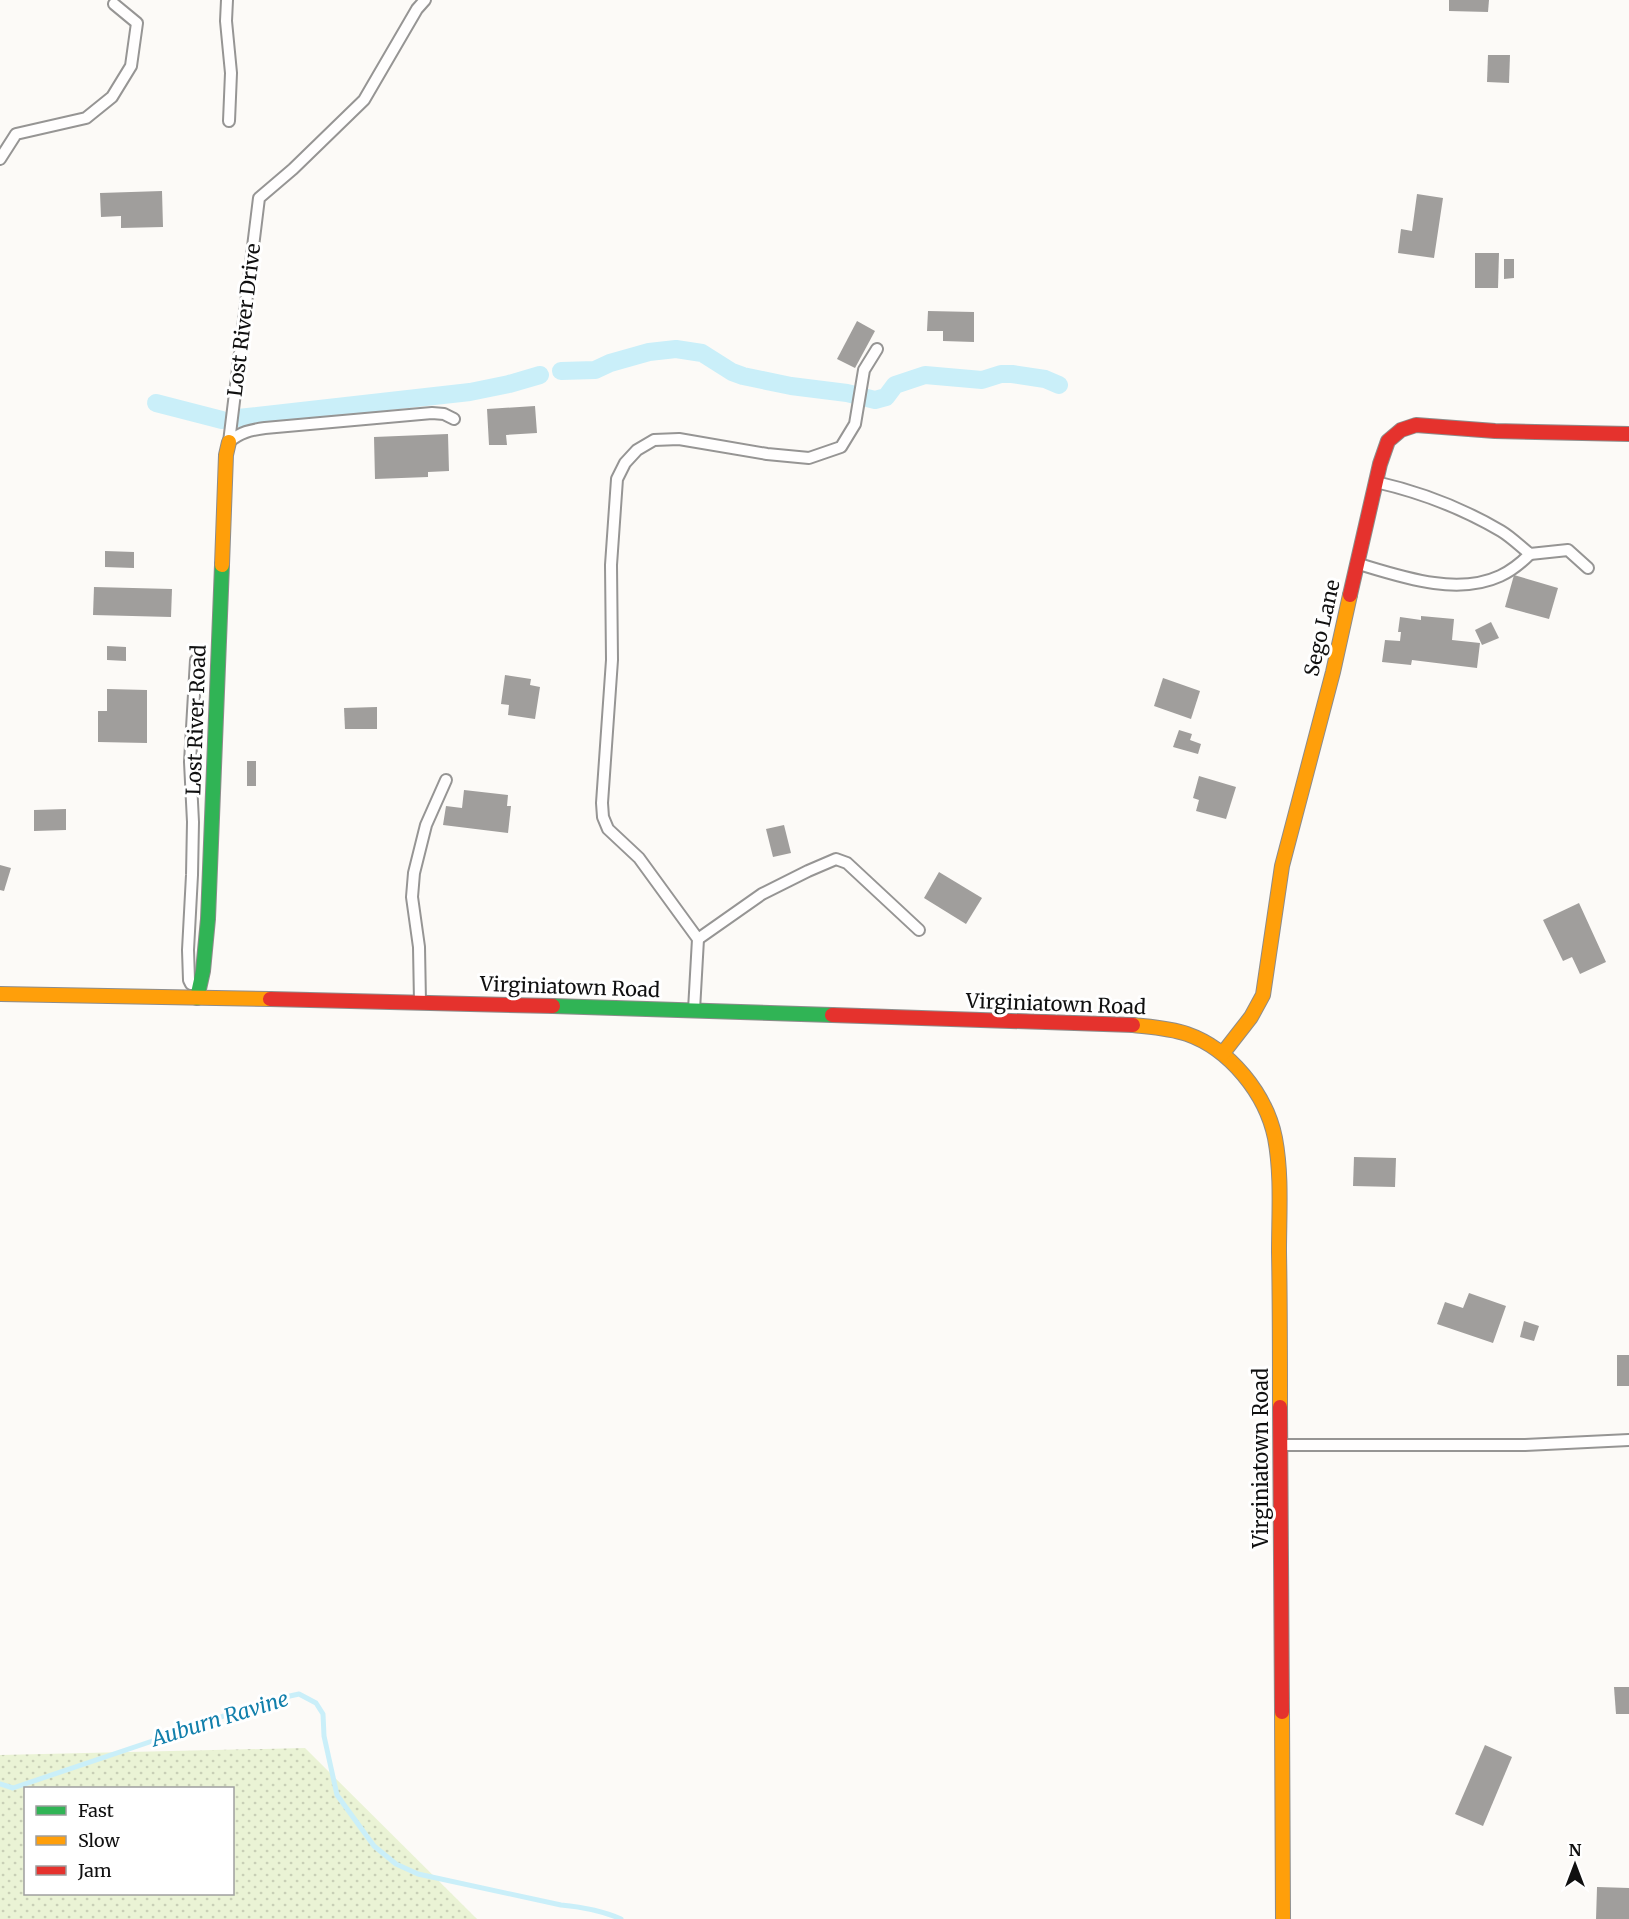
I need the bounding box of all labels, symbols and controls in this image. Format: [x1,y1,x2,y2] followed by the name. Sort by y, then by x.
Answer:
[222,242,265,398] street label: Lost River Drive
[1298,577,1345,679] street label: Sego Lane
[180,644,211,796] street label: Lost River Road
[479,971,660,1002] street label: Virginiatown Road
[965,988,1146,1019] street label: Virginiatown Road
[1248,1368,1273,1549] street label: Virginiatown Road
[146,1685,292,1753] water label: Auburn Ravine
[24,1787,234,1895] legend
[78,1799,114,1822] text: Fast
[78,1829,121,1852] text: Slow
[1545,1835,1605,1895] north arrow
[1569,1840,1582,1860] text: N
[77,1859,112,1882] text: Jam

